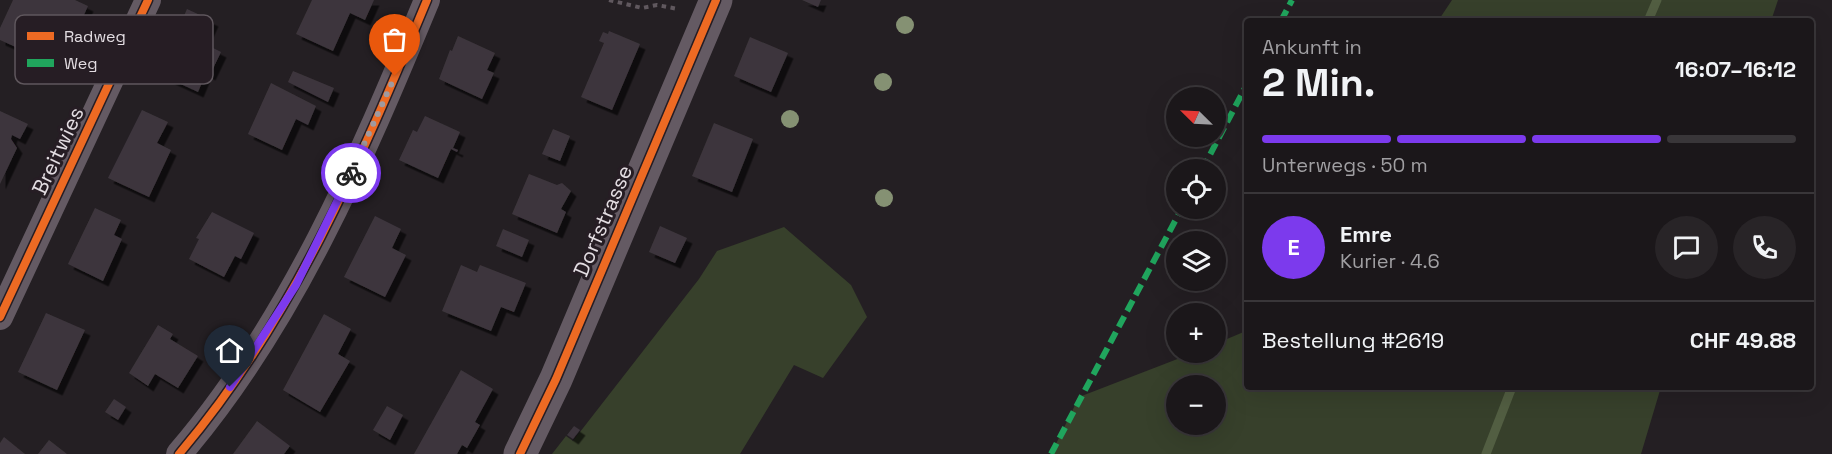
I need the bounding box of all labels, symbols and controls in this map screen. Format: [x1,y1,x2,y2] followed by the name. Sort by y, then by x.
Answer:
[369,14,420,76] pin
[15,15,213,84] legend
[378,23,411,56] icon: bag
[64,26,126,47] text: Radweg
[1262,34,1362,60] text: Ankunft in
[64,53,98,74] text: Weg
[1675,55,1796,83] text: 16:07–16:12
[1262,58,1376,107] text: 2 Min.
[1166,87,1226,147] north arrow
[1166,87,1226,435] map controls
[25,102,90,199] street label: Breitwies
[321,143,381,203] courier
[1262,152,1428,178] text: Unterwegs · 50 m
[335,157,368,190] icon: bike
[1166,159,1226,219] button: locate
[567,161,638,281] street label: Dorfstrasse
[1655,216,1718,279] button: chat
[1733,216,1796,279] button: phone
[1340,220,1392,248] text: Emre
[1166,231,1226,291] button: layers
[1287,233,1300,261] text: E
[1340,248,1440,274] text: Kurier · 4.6
[1166,303,1226,363] button: +
[204,325,255,387] pin
[1262,326,1444,354] text: Bestellung #2619
[1690,326,1796,354] text: CHF 49.88
[213,334,246,367] icon: home
[1166,375,1226,435] button: −

